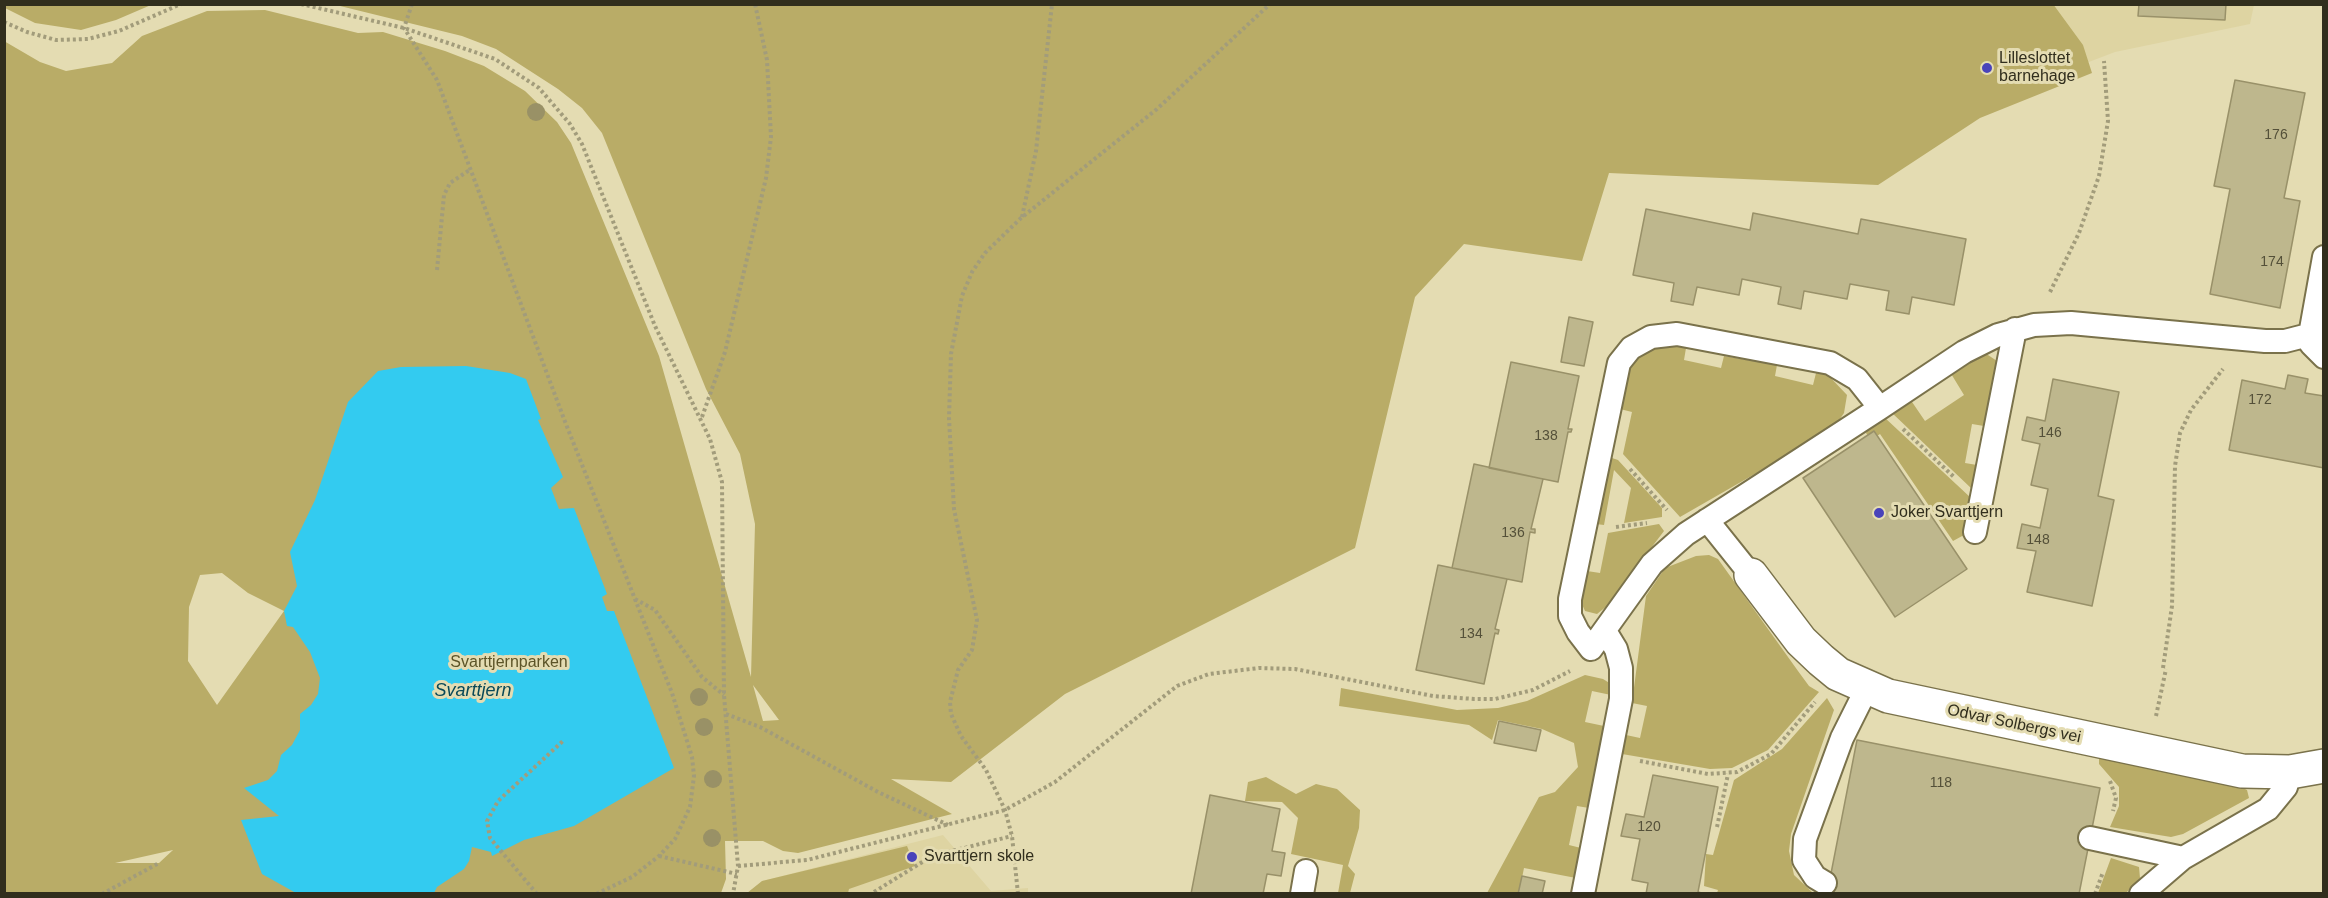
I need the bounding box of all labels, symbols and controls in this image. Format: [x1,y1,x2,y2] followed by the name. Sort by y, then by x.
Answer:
[1999,49,2076,87] place label: Lilleslottet barnehage
[1980,61,1994,75] marker: Lilleslottet barnehage
[2264,127,2288,143] house number: 176
[2260,254,2284,270] house number: 174
[2248,392,2272,408] house number: 172
[2038,425,2062,441] house number: 146
[1534,428,1558,444] house number: 138
[1891,503,2003,523] place label: Joker Svarttjern
[1872,506,1886,520] marker: Joker Svarttjern
[1501,525,1525,541] house number: 136
[2026,532,2050,548] house number: 148
[1459,626,1483,642] house number: 134
[450,653,568,673] park label: Svarttjernparken
[434,680,512,702] water label: Svarttjern
[1945,700,2083,748] street label: Odvar Solbergs vei
[1930,775,1952,791] house number: 118
[1637,819,1661,835] house number: 120
[924,847,1034,867] place label: Svarttjern skole
[905,850,919,864] marker: Svarttjern skole

